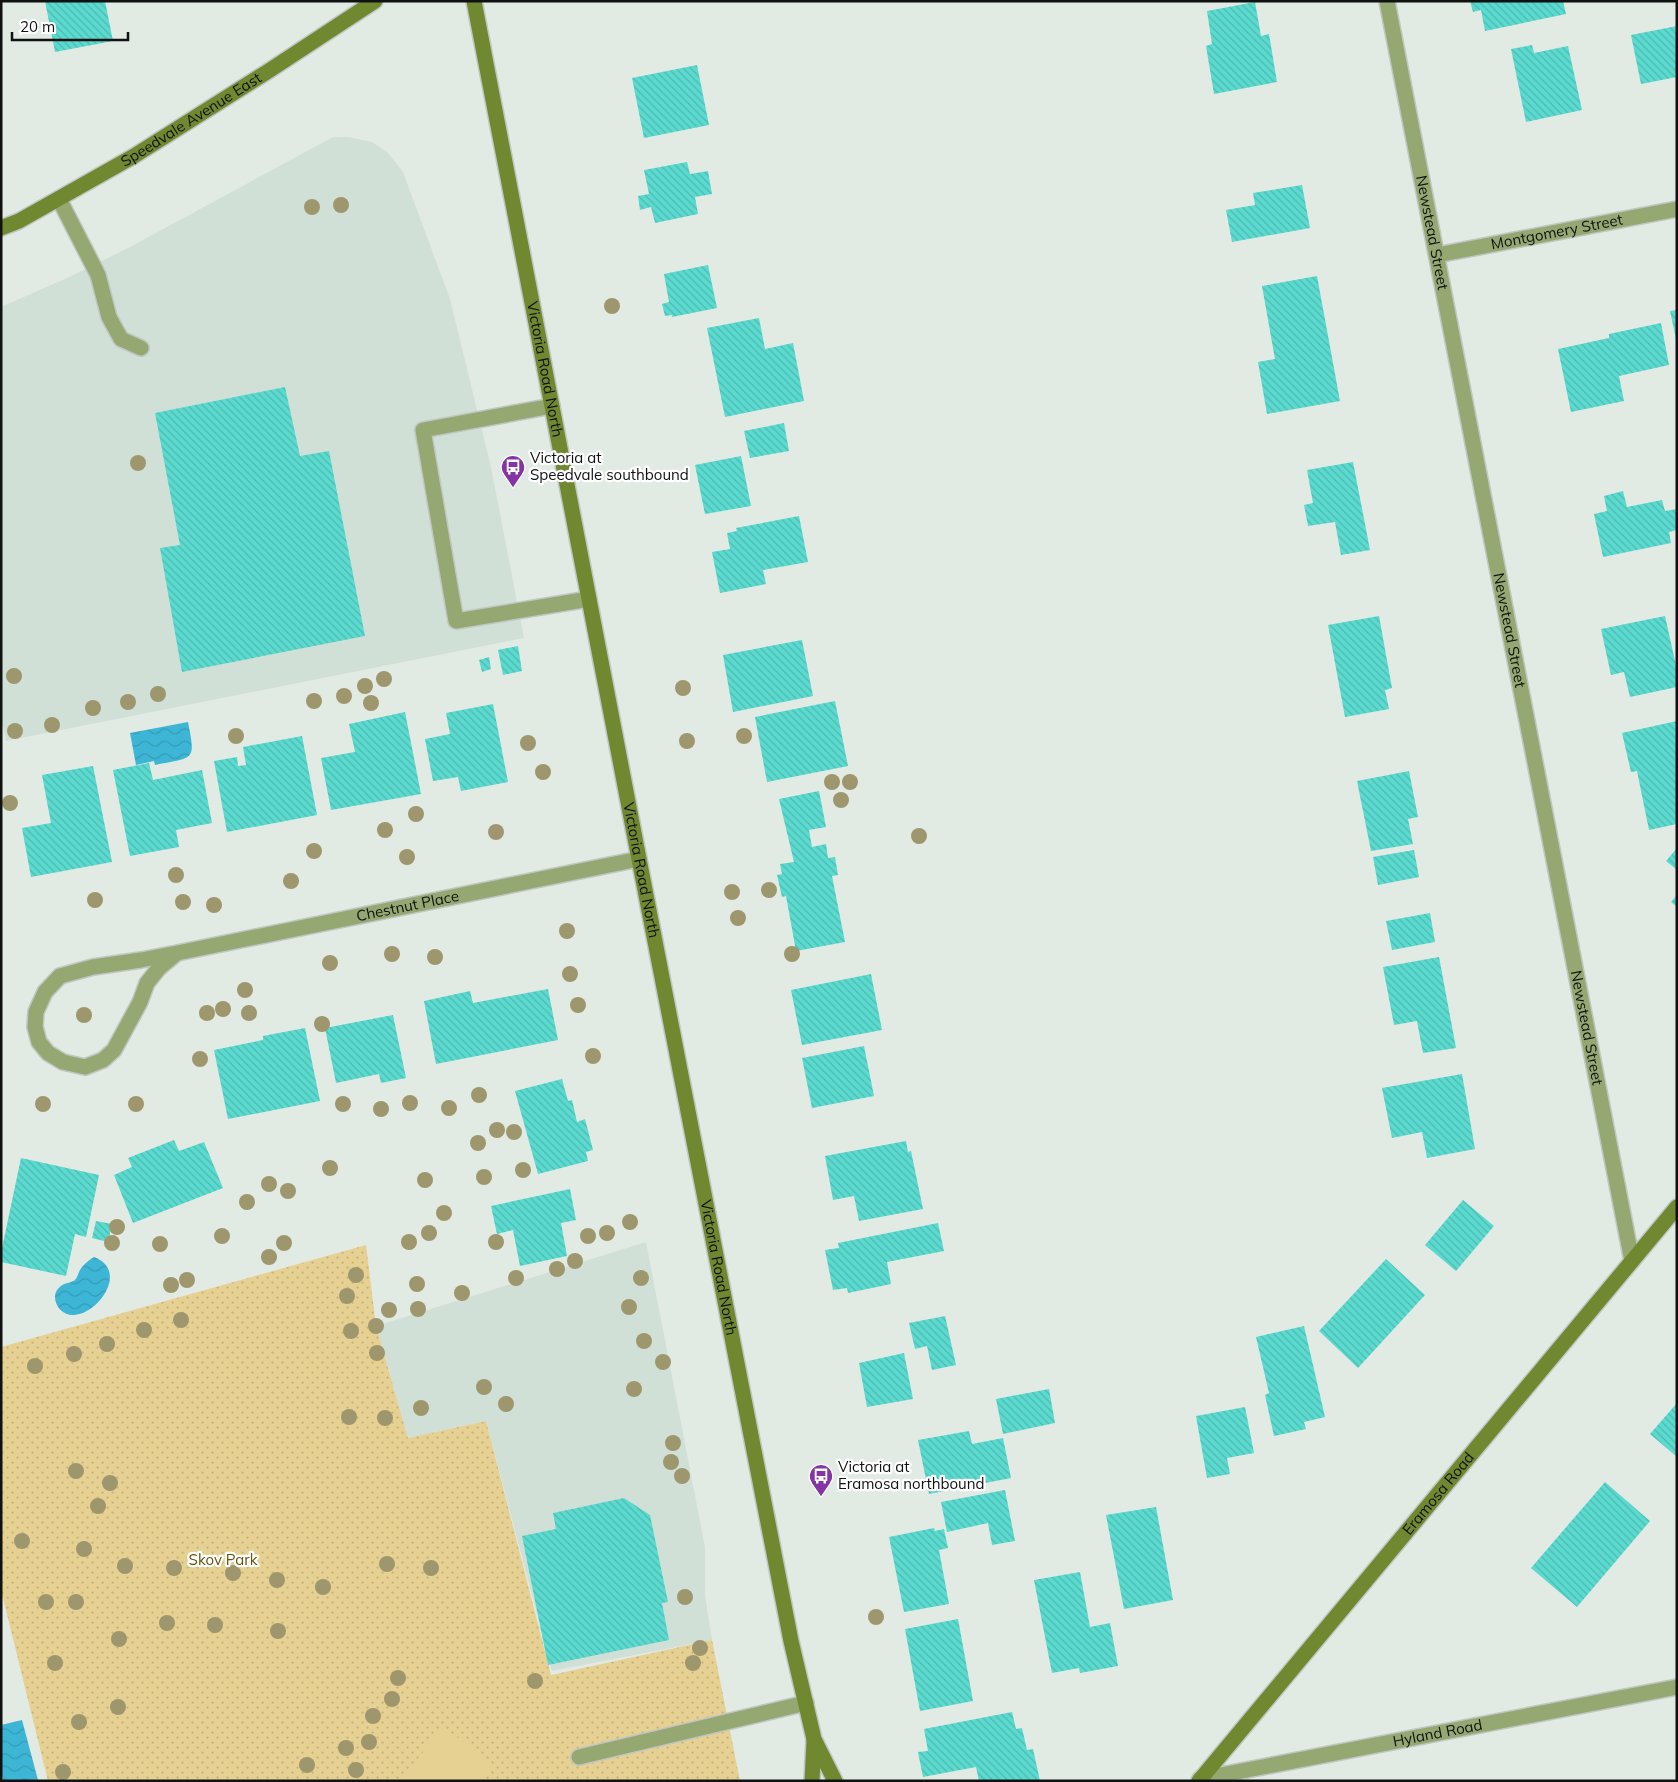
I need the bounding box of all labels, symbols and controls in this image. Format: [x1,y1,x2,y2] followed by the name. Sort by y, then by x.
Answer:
[12,10,129,42] scale bar
[20,17,55,36] text: 20 m
[117,68,265,171] street label: Speedvale Avenue East
[1412,174,1453,292] street label: Newstead Street
[1489,210,1624,253] street label: Montgomery Street
[523,300,568,439] street label: Victoria Road North
[530,448,689,484] place label: Victoria at Speedvale southbound
[500,454,526,488] bus stop icon: Victoria at Speedvale southbound
[1489,571,1530,689] street label: Newstead Street
[619,801,664,939] street label: Victoria Road North
[354,886,460,925] street label: Chestnut Place
[1567,969,1608,1087] street label: Newstead Street
[696,1198,741,1337] street label: Victoria Road North
[1398,1448,1478,1539] street label: Eramosa Road
[838,1457,985,1493] place label: Victoria at Eramosa northbound
[808,1463,834,1497] bus stop icon: Victoria at Eramosa northbound
[189,1550,258,1569] park label: Skov Park
[1391,1715,1484,1751] street label: Hyland Road

